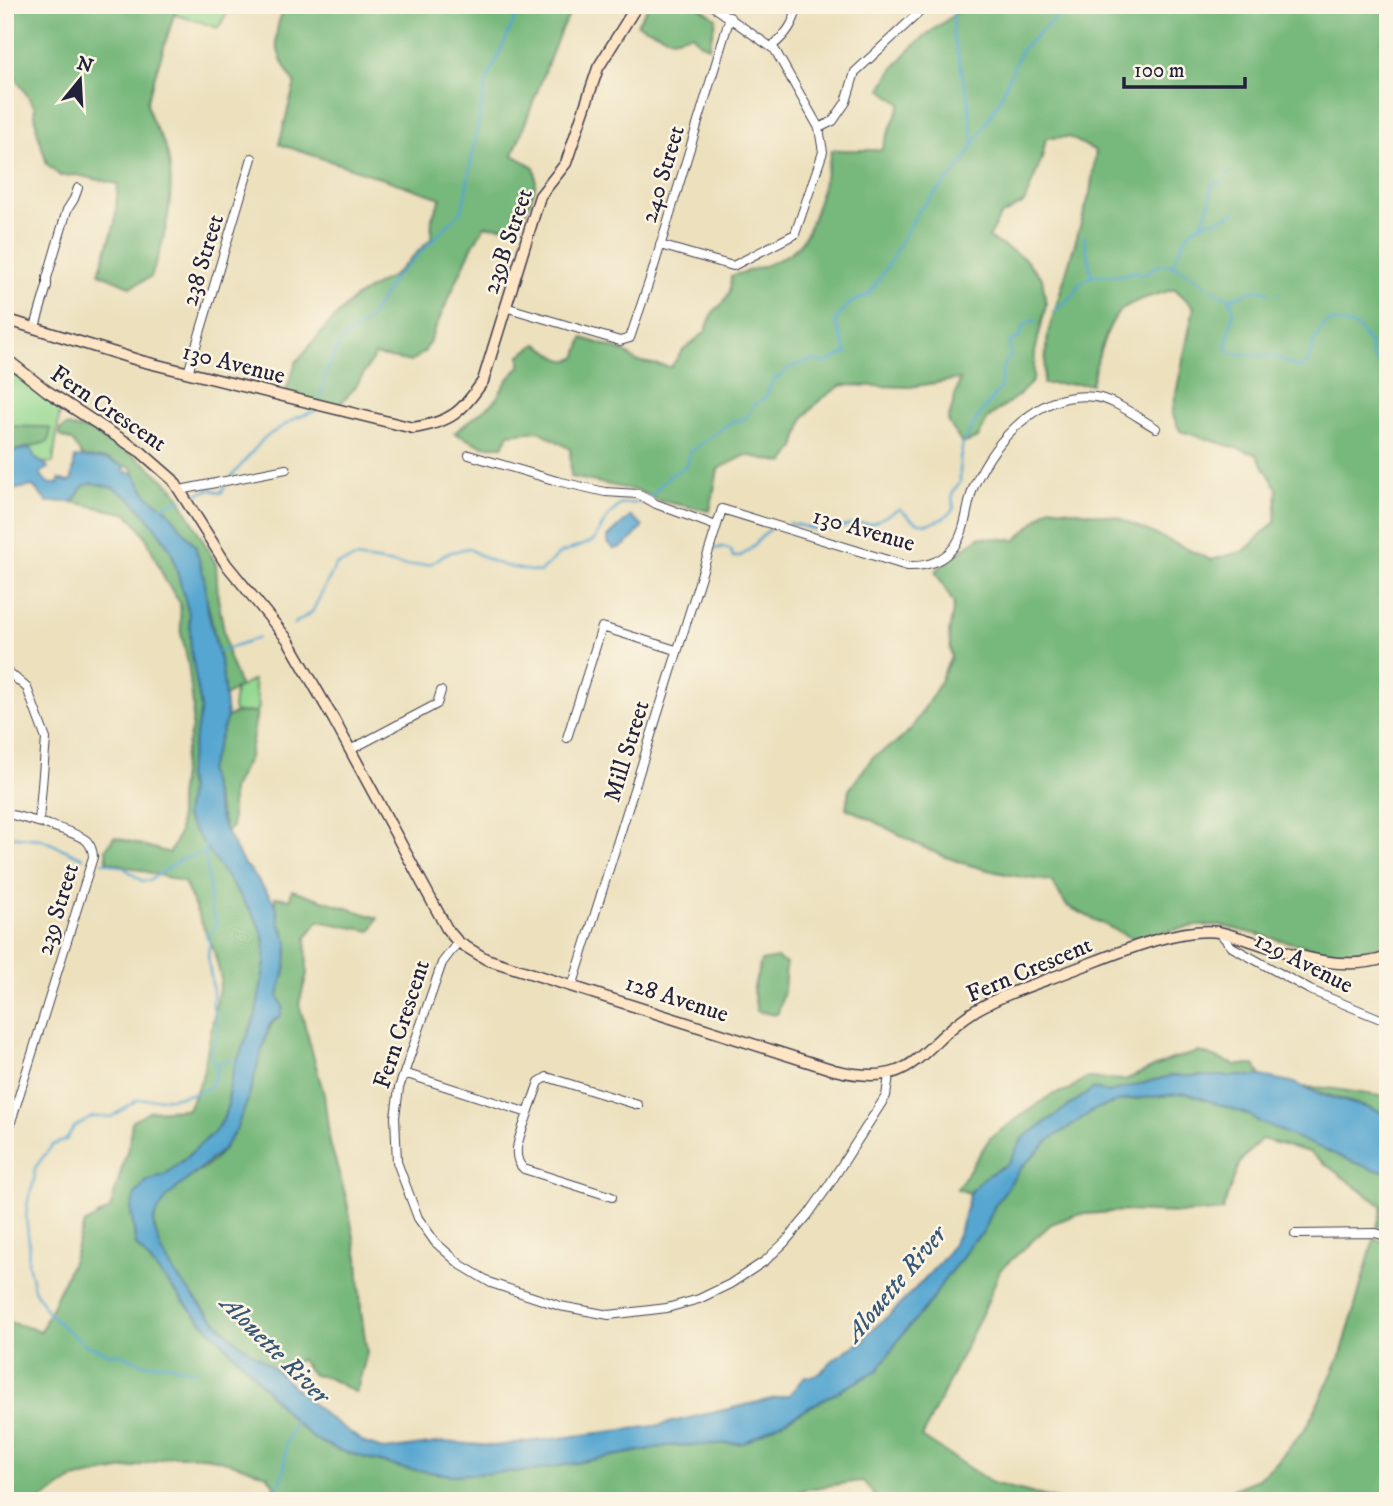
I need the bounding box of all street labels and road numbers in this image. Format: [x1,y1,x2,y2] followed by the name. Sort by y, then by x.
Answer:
[634,122,692,227] street label: 240 Street
[476,184,540,298] street label: 239B Street
[175,210,231,310] street label: 238 Street
[179,337,288,391] street label: 130 Avenue
[45,359,173,459] street label: Fern Crescent
[809,501,918,559] street label: 130 Avenue
[597,697,657,806] street label: Mill Street
[30,859,86,959] street label: 239 Street
[1249,925,1358,1001] street label: 129 Avenue
[962,930,1097,1010] street label: Fern Crescent
[367,956,437,1093] street label: Fern Crescent
[621,968,732,1030] street label: 128 Avenue

